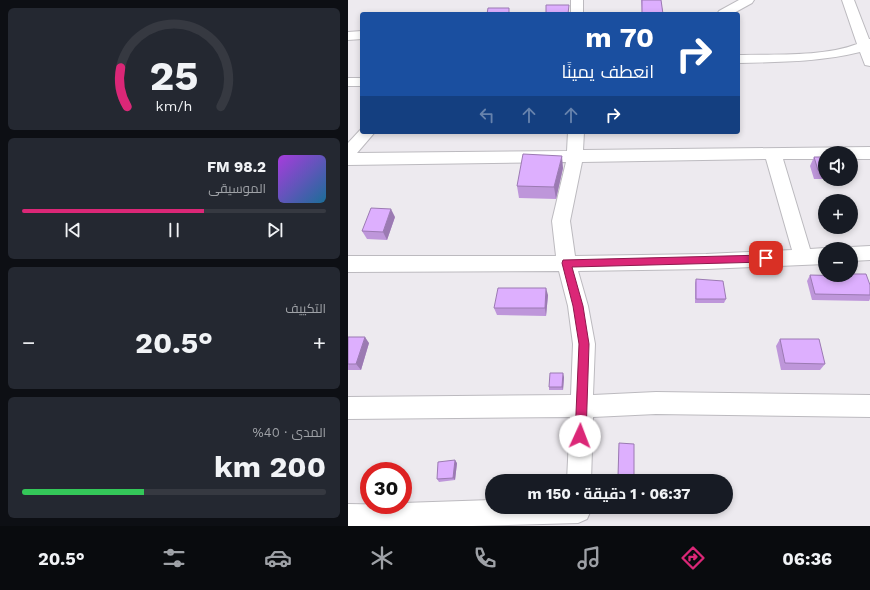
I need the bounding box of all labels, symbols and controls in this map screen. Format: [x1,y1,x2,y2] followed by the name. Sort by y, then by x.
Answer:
[585,21,654,54] text: 70 m
[668,28,720,80] icon: right
[149,51,199,100] text: 25
[561,61,654,82] text: انعطف يمينًا
[156,97,192,113] text: km/h
[476,104,498,126] icon: left
[518,104,540,126] icon: ahead
[560,104,582,126] icon: ahead
[602,104,624,126] icon: right
[818,146,858,282] map controls
[818,146,858,186] button: sound
[207,158,266,176] text: 98.2 FM
[208,181,266,196] text: الموسيقى
[818,194,858,234] button: +
[62,219,84,241] icon: previous
[163,219,185,241] icon: pause
[264,219,286,241] icon: next
[749,241,783,275] pin
[818,242,858,282] button: −
[755,247,777,269] icon: arrive
[285,301,326,316] text: التكييف
[135,325,213,360] text: 20.5°
[22,330,35,355] text: −
[313,330,326,355] text: +
[559,415,601,457] position arrow
[253,425,326,440] text: المدى · 40%
[214,449,326,484] text: 200 km
[360,462,412,514] speed limit sign: 30
[528,485,690,503] text: 06:37 · 1 دقيقة · 150 m
[160,544,188,572] icon: filters
[264,544,292,572] icon: car
[368,544,396,572] icon: climate
[471,544,499,572] icon: phone
[575,544,603,572] icon: music
[679,544,707,572] icon: directions
[38,548,85,569] text: 20.5°
[782,548,832,569] text: 06:36

